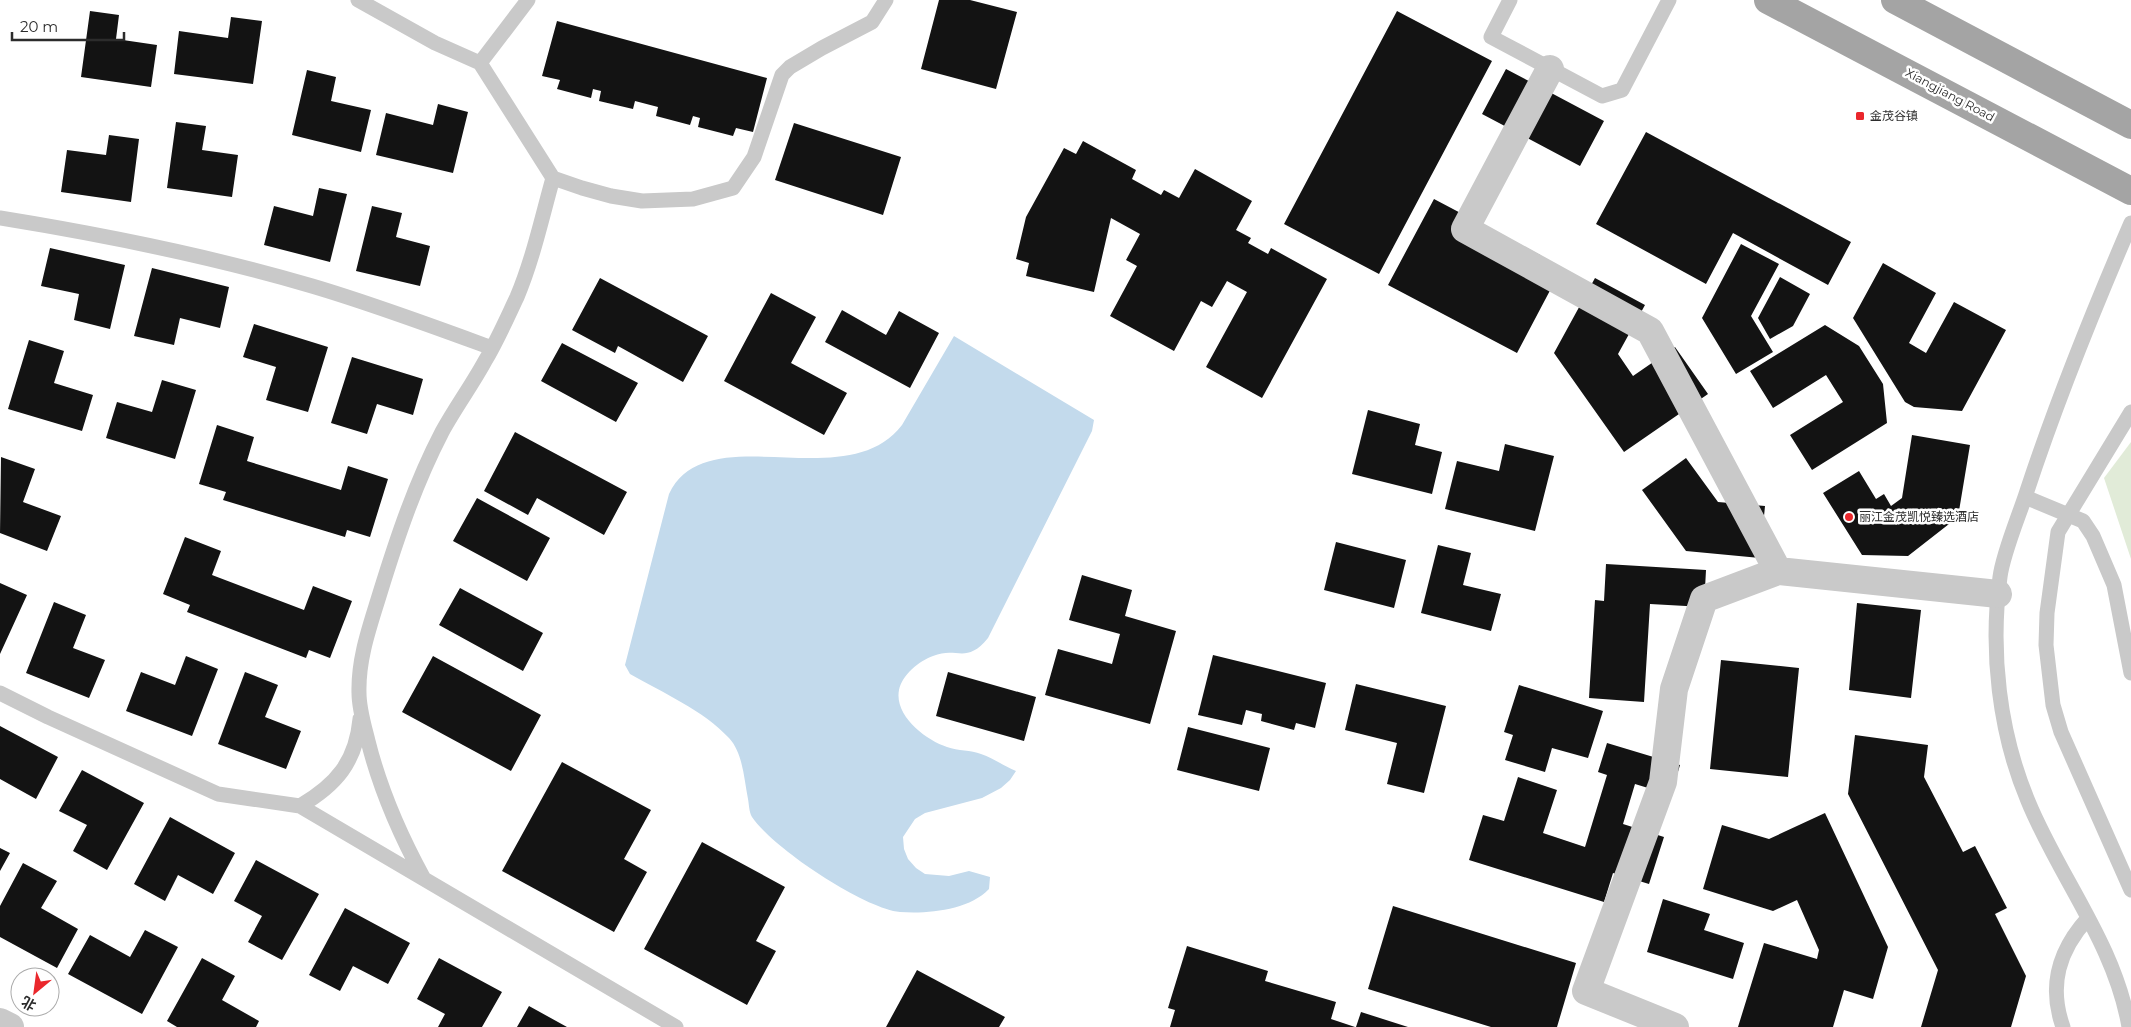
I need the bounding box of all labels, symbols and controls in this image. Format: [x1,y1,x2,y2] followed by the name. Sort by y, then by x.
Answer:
[12,10,125,42] scale bar
[20,17,58,36] text: 20 m
[1903,65,1997,124] street label: Xiangjiang Road
[1870,108,1918,123] place label: 金茂谷镇
[1854,110,1866,122] marker: 金茂谷镇
[1859,509,1979,524] place label: 丽江金茂凯悦臻选酒店
[1843,511,1855,523] marker: 丽江金茂凯悦臻选酒店
[10,967,60,1017] north arrow
[18,992,39,1015] text: 北

